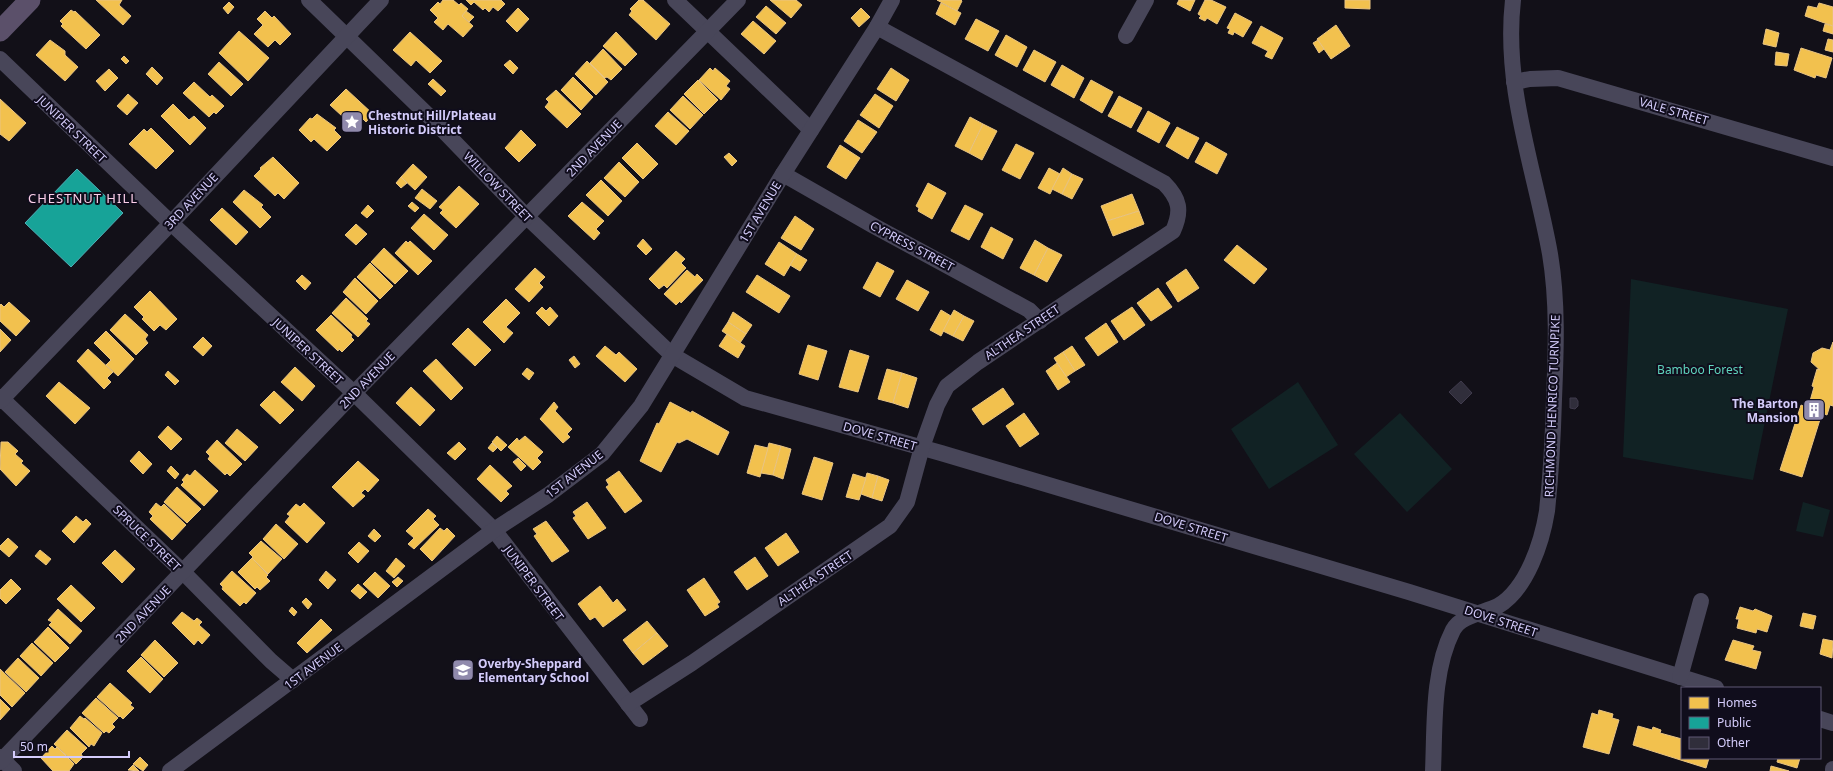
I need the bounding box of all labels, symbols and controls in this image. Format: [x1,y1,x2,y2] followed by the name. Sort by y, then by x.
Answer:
[33,91,111,167] street label: JUNIPER STREET
[1637,93,1711,129] street label: VALE STREET
[368,107,496,138] place label: Chestnut Hill/Plateau Historic District
[339,109,365,135] place icon: Chestnut Hill/Plateau Historic District
[562,116,626,180] street label: 2ND AVENUE
[460,148,536,226] street label: WILLOW STREET
[160,169,222,233] street label: 3RD AVENUE
[735,178,785,246] street label: 1ST AVENUE
[28,189,138,207] district label: CHESTNUT HILL
[867,217,957,275] street label: CYPRESS STREET
[981,300,1063,364] street label: ALTHEA STREET
[268,313,347,388] street label: JUNIPER STREET
[1540,314,1564,498] street label: RICHMOND HENRICO TURNPIKE
[335,348,399,412] street label: 2ND AVENUE
[1657,361,1744,378] park label: Bamboo Forest
[1732,395,1798,426] place label: The Barton Mansion
[1801,397,1827,423] building icon: The Barton Mansion
[841,417,919,455] street label: DOVE STREET
[542,446,606,502] street label: 1ST AVENUE
[109,501,185,575] street label: SPRUCE STREET
[1152,508,1230,546] street label: DOVE STREET
[499,541,568,625] street label: JUNIPER STREET
[774,546,856,610] street label: ALTHEA STREET
[111,582,175,646] street label: 2ND AVENUE
[1462,601,1540,641] street label: DOVE STREET
[280,638,346,694] street label: 1ST AVENUE
[478,655,589,686] place label: Overby-Sheppard Elementary School
[450,657,476,683] school or university icon: Overby-Sheppard Elementary School
[1681,687,1821,759] legend
[1717,694,1757,711] text: Homes
[1717,714,1751,731] text: Public
[14,733,129,759] scale bar
[1717,734,1750,751] text: Other
[20,738,48,755] text: 50 m

